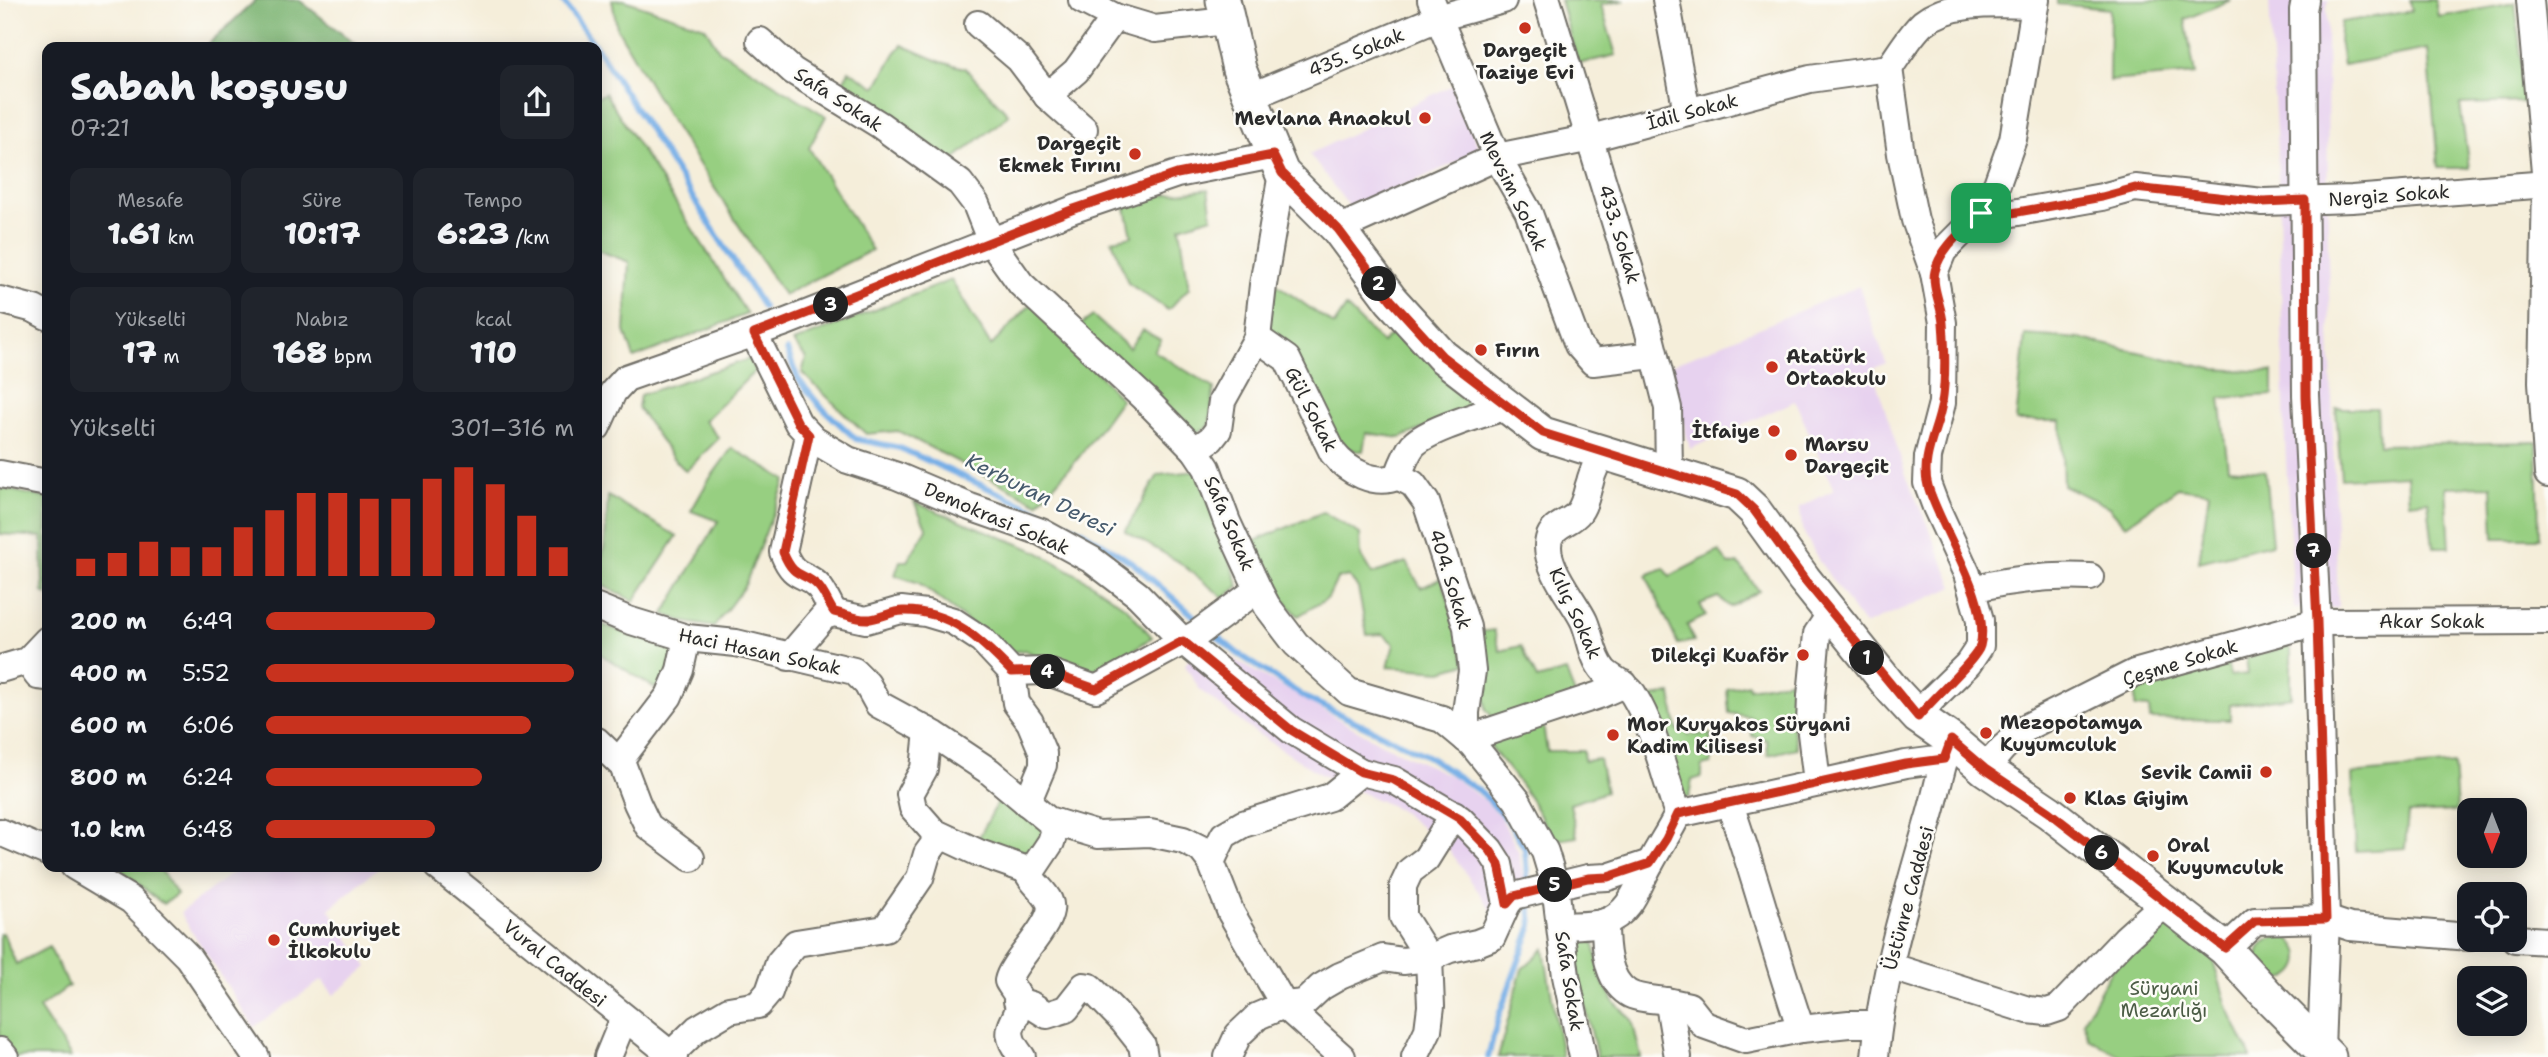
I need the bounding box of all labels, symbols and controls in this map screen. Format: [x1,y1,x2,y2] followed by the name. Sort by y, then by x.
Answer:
[1517,20,1533,36] marker: Dargeçit Taziye Evi
[1304,22,1408,83] street label: 435. Sokak
[1476,38,1574,85] place label: Dargeçit Taziye Evi
[70,61,349,112] text: Sabah koşusu
[790,61,888,137] street label: Safa Sokak
[500,65,574,139] button: share
[1644,87,1741,136] street label: İdil Sokak
[1234,106,1411,131] place label: Mevlana Anaokul
[1417,110,1433,126] marker: Mevlana Anaokul
[70,113,130,143] text: 07:21
[1474,127,1553,255] street label: Mevsim Sokak
[999,131,1121,178] place label: Dargeçit Ekmek Fırını
[1127,146,1143,162] marker: Dargeçit Ekmek Fırını
[2327,179,2451,212] street label: Nergiz Sokak
[1593,181,1646,287] street label: 433. Sokak
[1951,183,2011,243] pin
[117,188,184,213] text: Mesafe
[302,188,342,213] text: Süre
[464,188,523,213] text: Tempo
[1962,194,2000,232] icon: arrive
[107,213,161,254] text: 1.61
[283,213,361,254] text: 10:17
[437,213,509,254] text: 6:23
[161,225,194,250] text: km
[509,225,550,250] text: /km
[1362,266,1396,302] pin: 2
[1372,271,1385,296] text: 2
[814,288,848,322] pin: 3
[824,292,837,317] text: 3
[115,307,186,332] text: Yükselti
[295,307,349,332] text: Nabız
[475,307,512,332] text: kcal
[122,332,157,373] text: 17
[272,332,327,373] text: 168
[470,332,517,373] text: 110
[1495,338,1540,363] place label: Fırın
[1473,342,1489,358] marker: Fırın
[157,344,180,369] text: m
[327,344,372,369] text: bpm
[1786,344,1886,391] place label: Atatürk Ortaokulu
[1764,359,1780,375] marker: Atatürk Ortaokulu
[1279,362,1344,456] street label: Gül Sokak
[70,413,156,443] text: Yükselti
[450,413,574,443] text: 301–316 m
[1692,419,1760,444] place label: İtfaiye
[1766,423,1782,439] marker: İtfaiye
[1805,432,1889,479] place label: Marsu Dargeçit
[961,447,1120,544] water label: Kerburan Deresi
[1783,447,1799,463] marker: Marsu Dargeçit
[1198,472,1261,575] street label: Safa Sokak
[920,476,1074,560] street label: Demokrasi Sokak
[1423,526,1478,633] street label: 404. Sokak
[2296,534,2332,568] pin: 7
[2307,538,2320,563] text: 7
[1543,563,1608,663] street label: Kılıç Sokak
[70,606,147,636] text: 200 m
[182,606,233,636] text: 6:49
[2379,609,2485,634] street label: Akar Sokak
[676,622,844,681] street label: Haci Hasan Sokak
[2120,633,2241,692] street label: Çeşme Sokak
[1850,640,1884,676] pin: 1
[1651,643,1789,668] place label: Dilekçi Kuaför
[1862,645,1871,670] text: 1
[1795,647,1811,663] marker: Dilekçi Kuaför
[1030,654,1066,690] pin: 4
[70,658,147,688] text: 400 m
[182,658,230,688] text: 5:52
[1041,659,1054,684] text: 4
[70,710,147,740] text: 600 m
[182,710,235,740] text: 6:06
[2000,710,2142,757] place label: Mezopotamya Kuyumculuk
[1627,712,1851,759] place label: Mor Kuryakos Süryani Kadim Kilisesi
[1978,725,1994,741] marker: Mezopotamya Kuyumculuk
[1605,727,1621,743] marker: Mor Kuryakos Süryani Kadim Kilisesi
[2141,760,2252,785] place label: Sevik Camii
[70,762,147,792] text: 800 m
[182,762,233,792] text: 6:24
[2258,764,2274,780] marker: Sevik Camii
[2084,786,2188,811] place label: Klas Giyim
[2062,790,2078,806] marker: Klas Giyim
[2457,798,2527,868] north arrow
[2457,798,2527,1036] map controls
[70,814,145,844] text: 1.0 km
[182,814,234,844] text: 6:48
[1877,823,1940,973] street label: Üstünre Caddesi
[2167,833,2284,880] place label: Oral Kuyumculuk
[2084,836,2120,870] pin: 6
[2095,840,2108,865] text: 6
[2145,848,2161,864] marker: Oral Kuyumculuk
[1538,868,1572,903] pin: 5
[1549,872,1560,897] text: 5
[2457,882,2527,952] button: locate
[498,914,612,1013] street label: Vural Caddesi
[288,917,400,964] place label: Cumhuriyet İlkokulu
[1549,929,1590,1033] street label: Safa Sokak
[266,932,282,948] marker: Cumhuriyet İlkokulu
[2457,966,2527,1036] button: layers
[2121,976,2208,1023] park label: Süryani Mezarlığı

